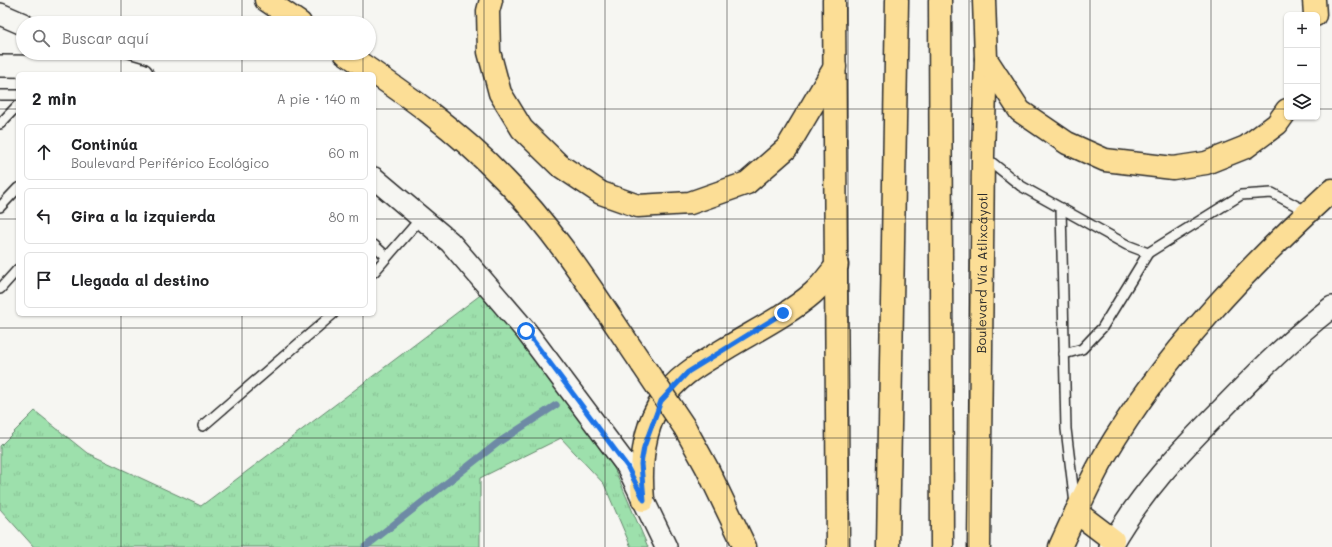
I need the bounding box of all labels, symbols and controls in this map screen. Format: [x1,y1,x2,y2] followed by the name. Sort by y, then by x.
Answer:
[1284,12,1320,120] map controls
[1284,12,1320,48] button: +
[16,16,376,60] search box
[30,27,52,49] icon: search
[62,28,149,48] text: Buscar aquí
[1284,48,1320,84] button: −
[1284,84,1320,120] button: layers
[32,87,77,109] text: 2 min
[277,90,360,107] text: A pie · 140 m
[71,134,138,154] text: Continúa
[33,141,55,163] icon: ahead
[329,144,359,161] text: 60 m
[71,154,269,171] text: Boulevard Periférico Ecológico
[972,193,991,354] street label: Boulevard Vía Atlixcáyotl
[33,205,55,227] icon: left
[71,206,216,226] text: Gira a la izquierda
[329,208,359,225] text: 80 m
[33,269,55,291] icon: arrive
[71,270,209,290] text: Llegada al destino
[774,304,792,322] route end
[517,322,535,340] route start

